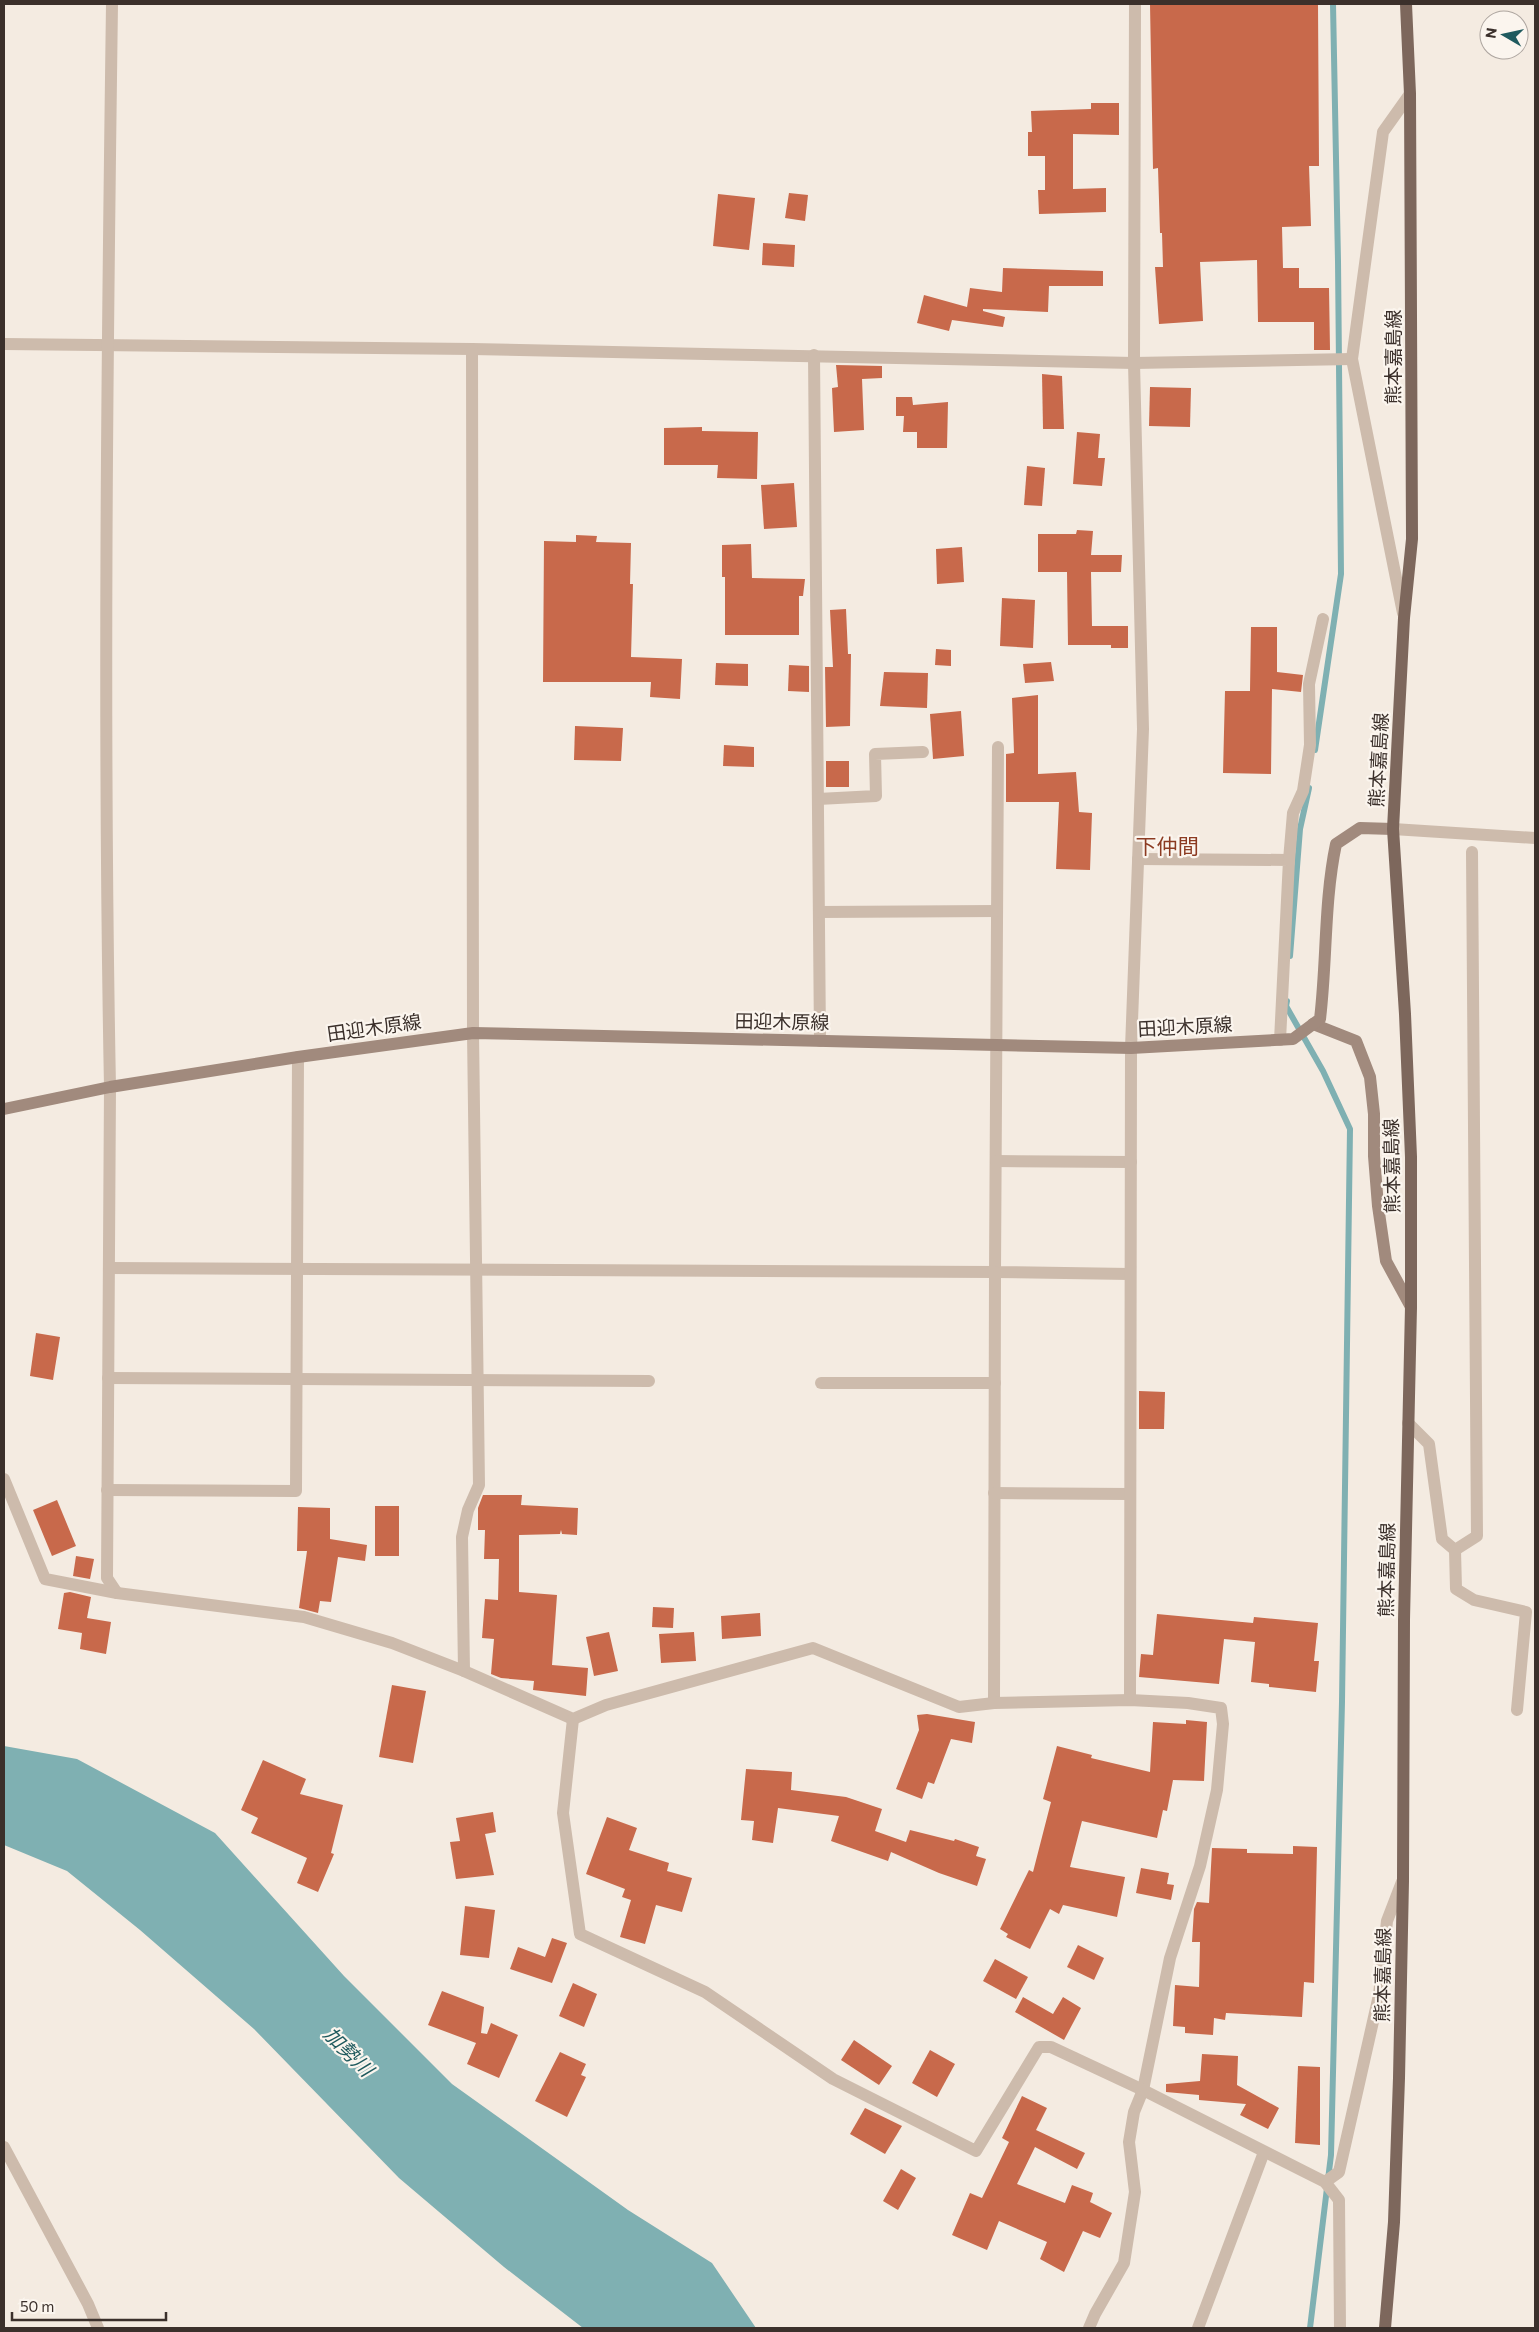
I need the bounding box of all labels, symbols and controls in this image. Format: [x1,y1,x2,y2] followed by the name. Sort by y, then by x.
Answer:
[1479,10,1529,60] north arrow
[1481,26,1500,39] text: N
[1381,309,1404,405] street label: 熊本嘉島線
[1364,712,1392,808] street label: 熊本嘉島線
[1136,833,1199,858] district label: 下仲間
[325,1009,423,1045] street label: 田迎木原線
[734,1009,830,1033] street label: 田迎木原線
[1137,1012,1233,1040] street label: 田迎木原線
[1379,1118,1403,1214] street label: 熊本嘉島線
[1374,1522,1398,1618] street label: 熊本嘉島線
[1370,1927,1394,2023] street label: 熊本嘉島線
[319,2021,380,2082] water label: 加勢川
[12,2290,166,2322] scale bar
[20,2297,54,2315] text: 50 m

